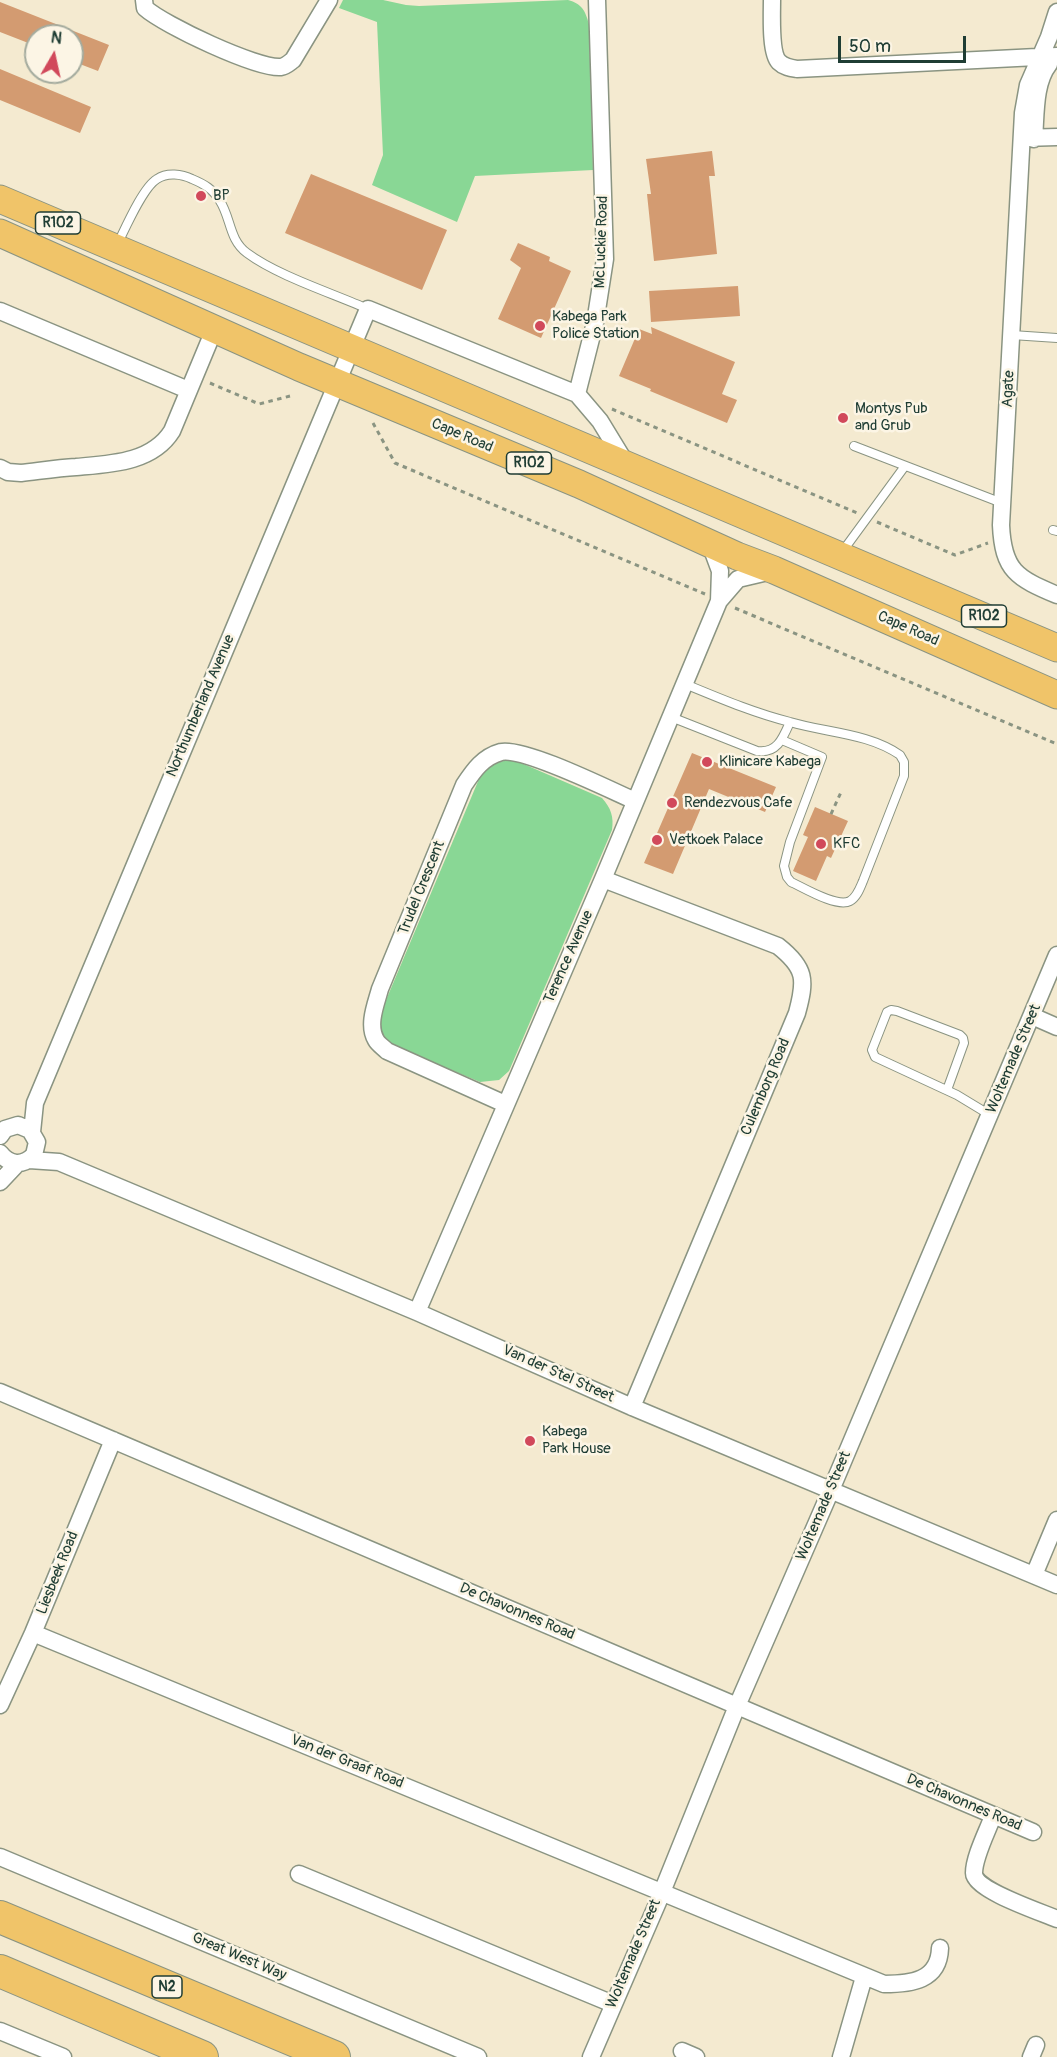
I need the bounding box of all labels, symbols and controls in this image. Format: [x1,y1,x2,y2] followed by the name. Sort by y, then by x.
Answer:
[24,24,84,84] north arrow
[841,24,968,62] scale bar
[50,27,63,49] text: N
[849,35,891,58] text: 50 m
[213,187,230,205] place label: BP
[194,189,208,203] marker: BP
[591,195,613,289] street label: McLuckie Road
[36,212,80,234] road number: R102
[552,308,639,343] place label: Kabega Park Police Station
[533,319,547,333] marker: Kabega Park Police Station
[999,370,1019,408] street label: Agate
[855,400,928,435] place label: Montys Pub and Grub
[836,411,850,425] marker: Montys Pub and Grub
[429,415,495,457] street label: Cape Road
[506,452,552,474] road number: R102
[962,605,1006,627] road number: R102
[875,608,941,650] street label: Cape Road
[163,632,239,780] street label: Northumberland Avenue
[719,753,821,771] place label: Klinicare Kabega
[700,755,714,769] marker: Klinicare Kabega
[684,794,792,812] place label: Rendezvous Cafe
[665,796,679,810] marker: Rendezvous Cafe
[669,831,763,849] place label: Vetkoek Palace
[650,833,664,847] marker: Vetkoek Palace
[833,835,860,853] place label: KFC
[814,837,828,851] marker: KFC
[395,838,449,938] street label: Trudel Crescent
[540,908,598,1006] street label: Terence Avenue
[983,1002,1045,1116] street label: Woltemade Street
[737,1036,795,1138] street label: Culemborg Road
[499,1341,617,1407] street label: Van der Stel Street
[542,1423,611,1458] place label: Kabega Park House
[523,1434,537,1448] marker: Kabega Park House
[793,1449,855,1563] street label: Woltemade Street
[33,1529,83,1617] street label: Liesbeek Road
[457,1580,577,1644] street label: De Chavonnes Road
[288,1731,406,1793] street label: Van der Graaf Road
[904,1771,1024,1835] street label: De Chavonnes Road
[603,1897,665,2011] street label: Woltemade Street
[189,1929,289,1985] street label: Great West Way
[152,1976,182,1998] road number: N2

